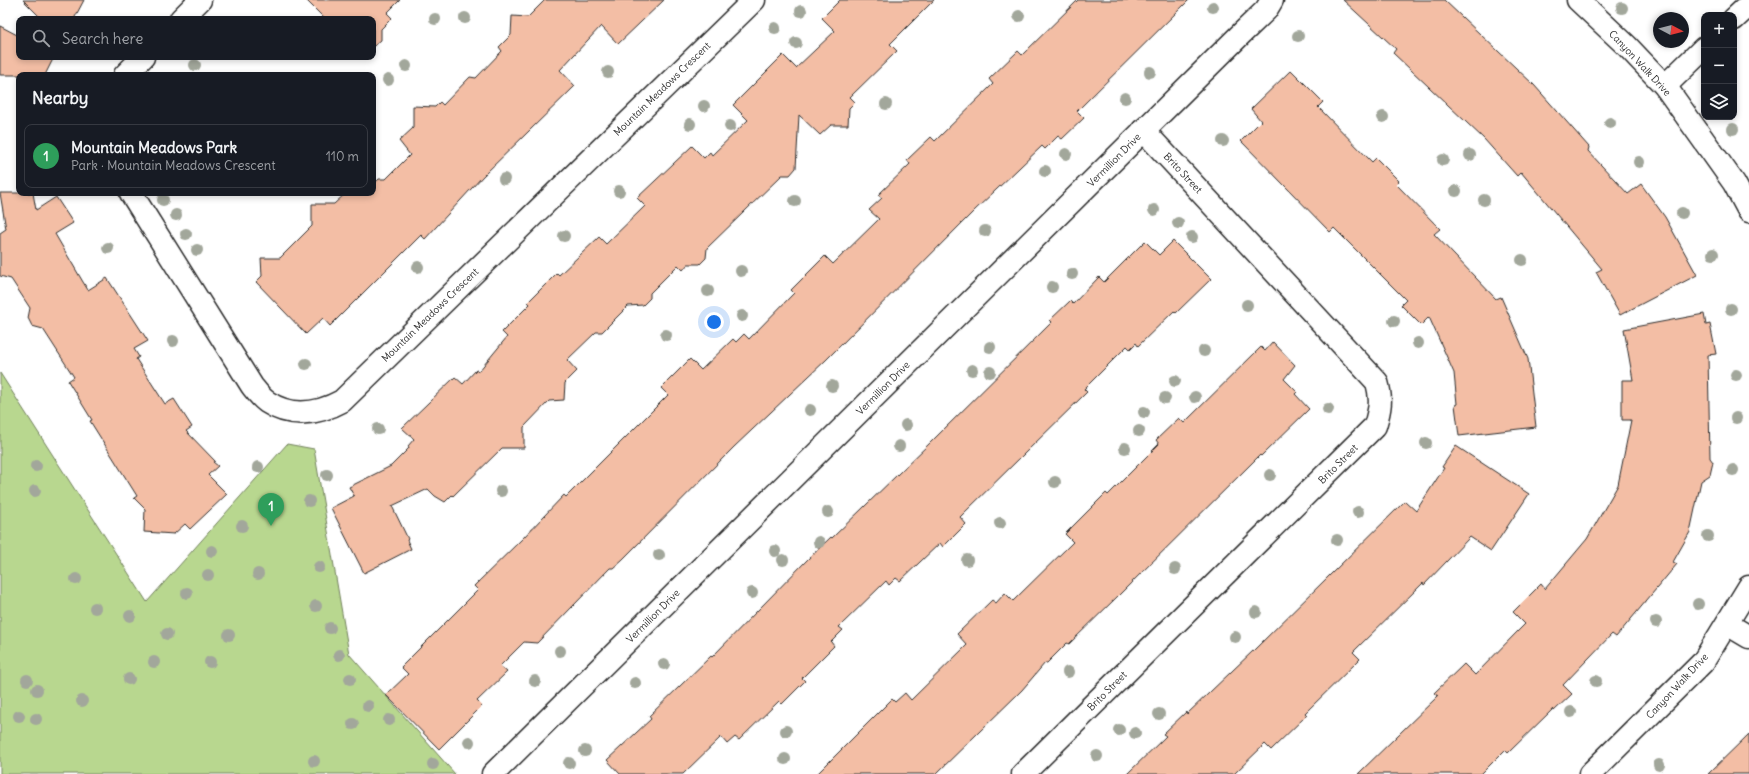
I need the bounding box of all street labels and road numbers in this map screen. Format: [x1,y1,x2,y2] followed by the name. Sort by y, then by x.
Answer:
[1606,27,1674,99] street label: Canyon Walk Drive
[611,39,714,139] street label: Mountain Meadows Crescent
[1084,130,1144,190] street label: Vermillion Drive
[1161,150,1206,197] street label: Brito Street
[379,265,482,365] street label: Mountain Meadows Crescent
[853,358,913,418] street label: Vermillion Drive
[1315,441,1361,487] street label: Brito Street
[623,586,683,646] street label: Vermillion Drive
[1643,650,1711,722] street label: Canyon Walk Drive
[1084,668,1130,714] street label: Brito Street

